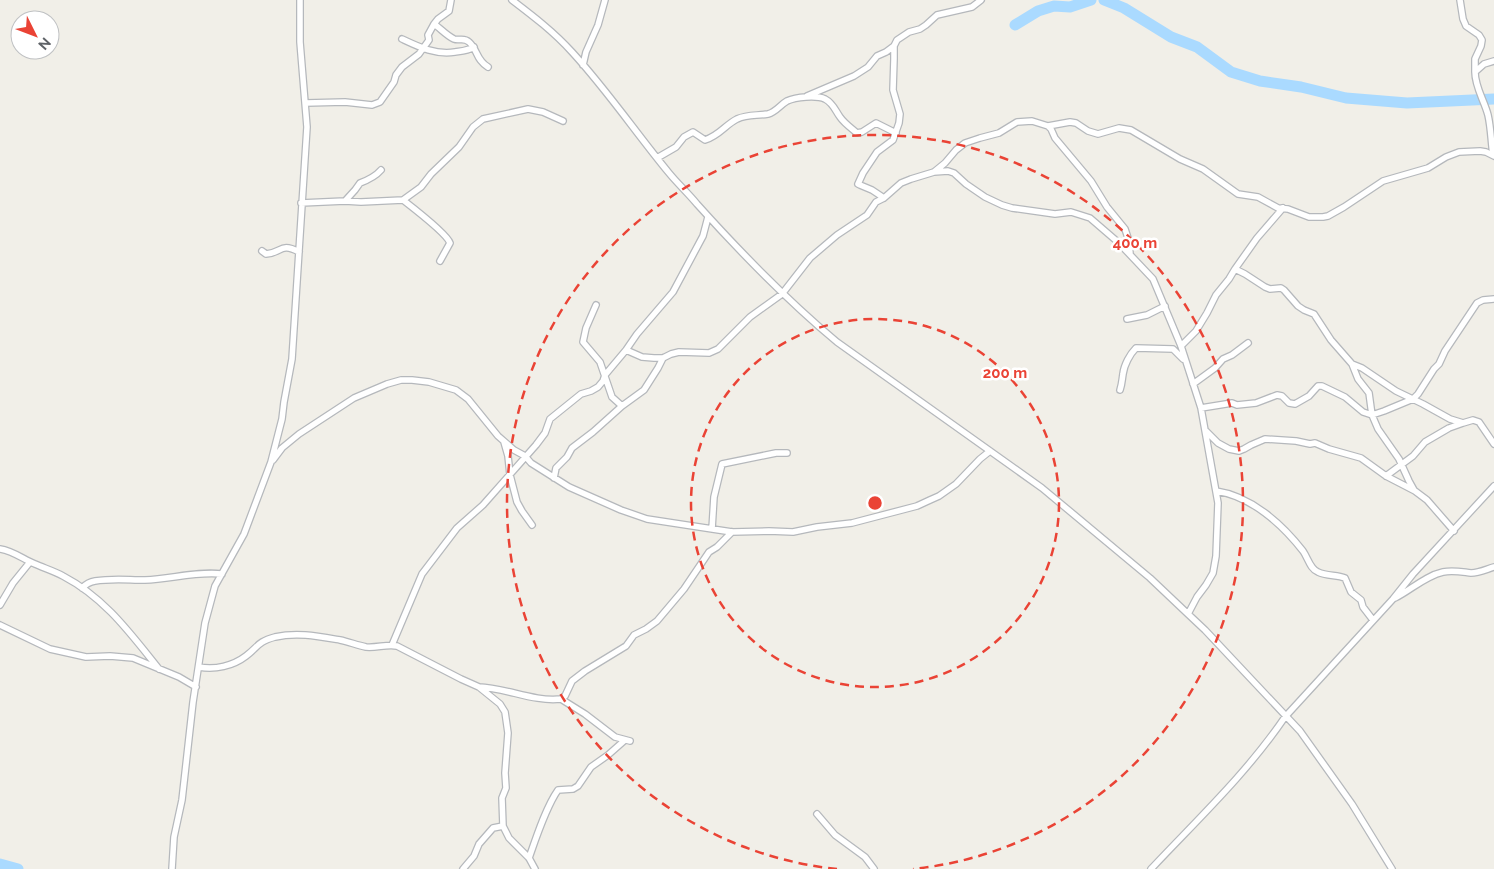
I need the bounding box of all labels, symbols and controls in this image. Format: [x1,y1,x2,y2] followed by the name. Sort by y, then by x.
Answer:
[10,10,60,60] north arrow
[35,34,54,53] text: N
[1113,234,1157,252] text: 400 m
[983,364,1027,382] text: 200 m
[866,494,884,512] centre of rings

